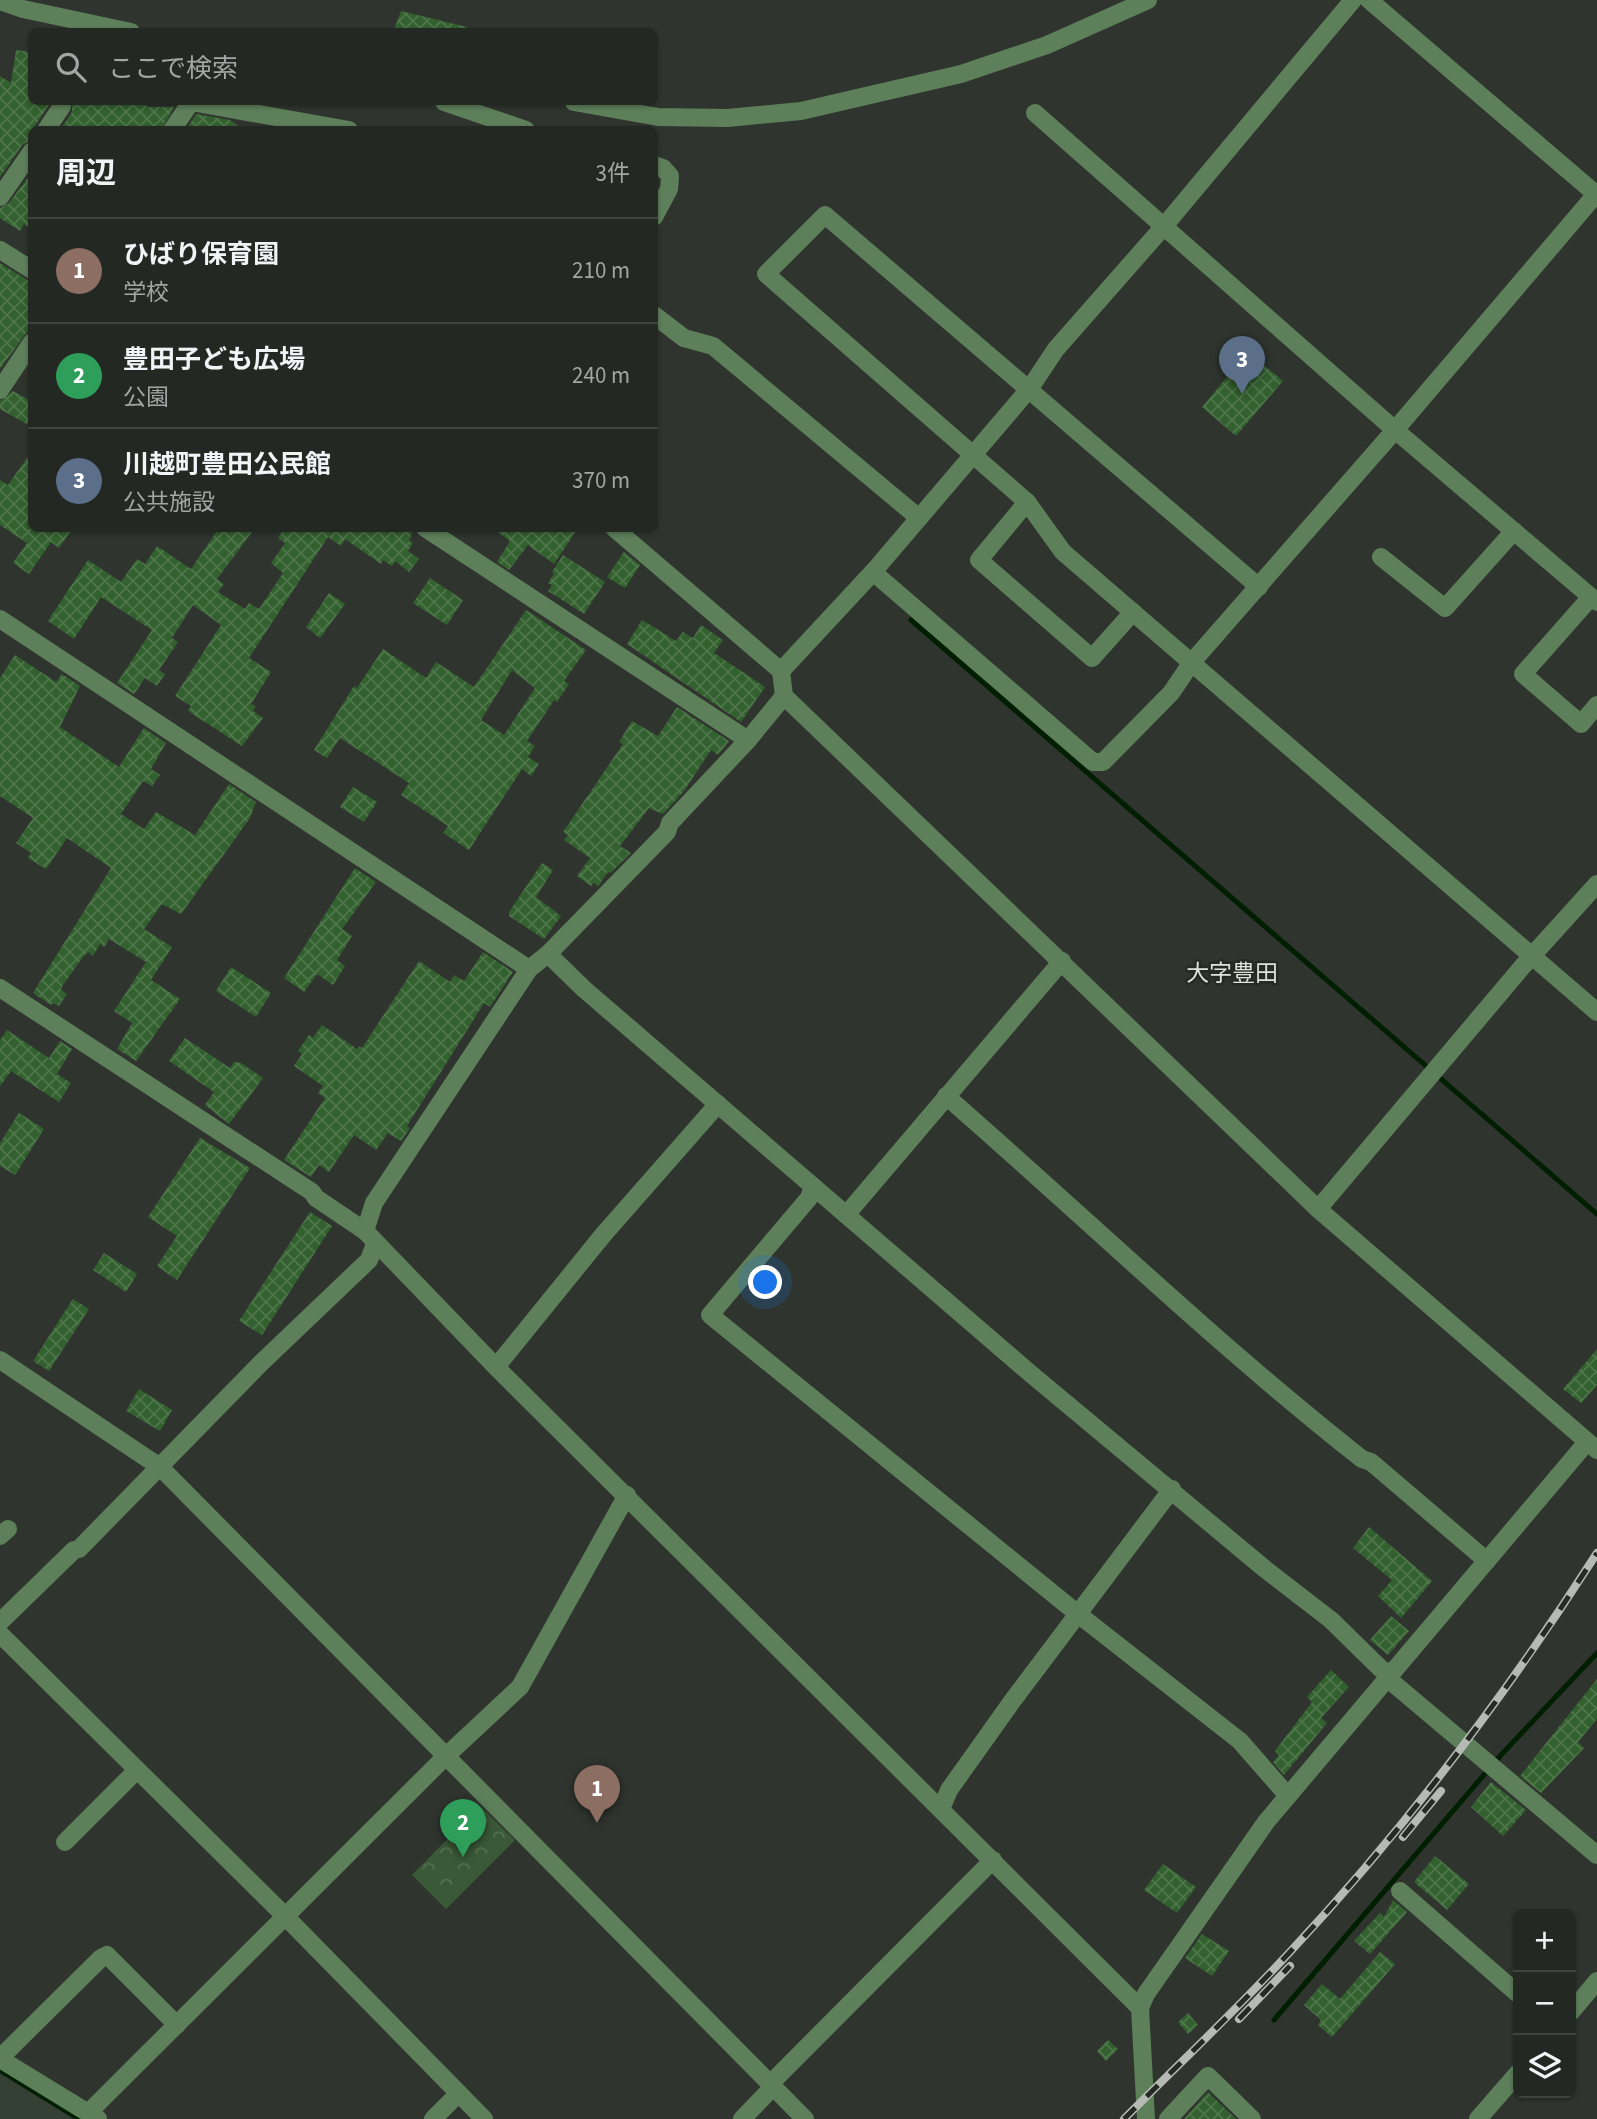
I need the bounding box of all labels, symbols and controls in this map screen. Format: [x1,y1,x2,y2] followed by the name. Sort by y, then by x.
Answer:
[28,28,658,105] search box
[52,48,90,86] icon: search
[108,50,238,87] text: ここで検索
[56,152,116,195] text: 周辺
[596,157,630,190] text: 3件
[123,236,279,273] text: ひばり保育園
[73,254,85,287] text: 1
[572,254,630,287] text: 210 m
[123,276,169,309] text: 学校
[1219,336,1265,394] pin: 3
[123,341,305,378] text: 豊田子ども広場
[73,359,85,392] text: 2
[572,359,630,392] text: 240 m
[123,381,169,414] text: 公園
[123,446,331,483] text: 川越町豊田公民館
[73,464,85,497] text: 3
[572,464,630,497] text: 370 m
[123,486,215,519] text: 公共施設
[1186,957,1278,990] district label: 大字豊田
[748,1265,782,1299] your location
[574,1765,620,1823] pin: 1
[440,1799,486,1857] pin: 2
[1513,1909,1576,2098] map controls
[1513,1909,1576,1972] button: +
[1513,1972,1576,2035] button: −
[1513,2035,1576,2098] button: layers

